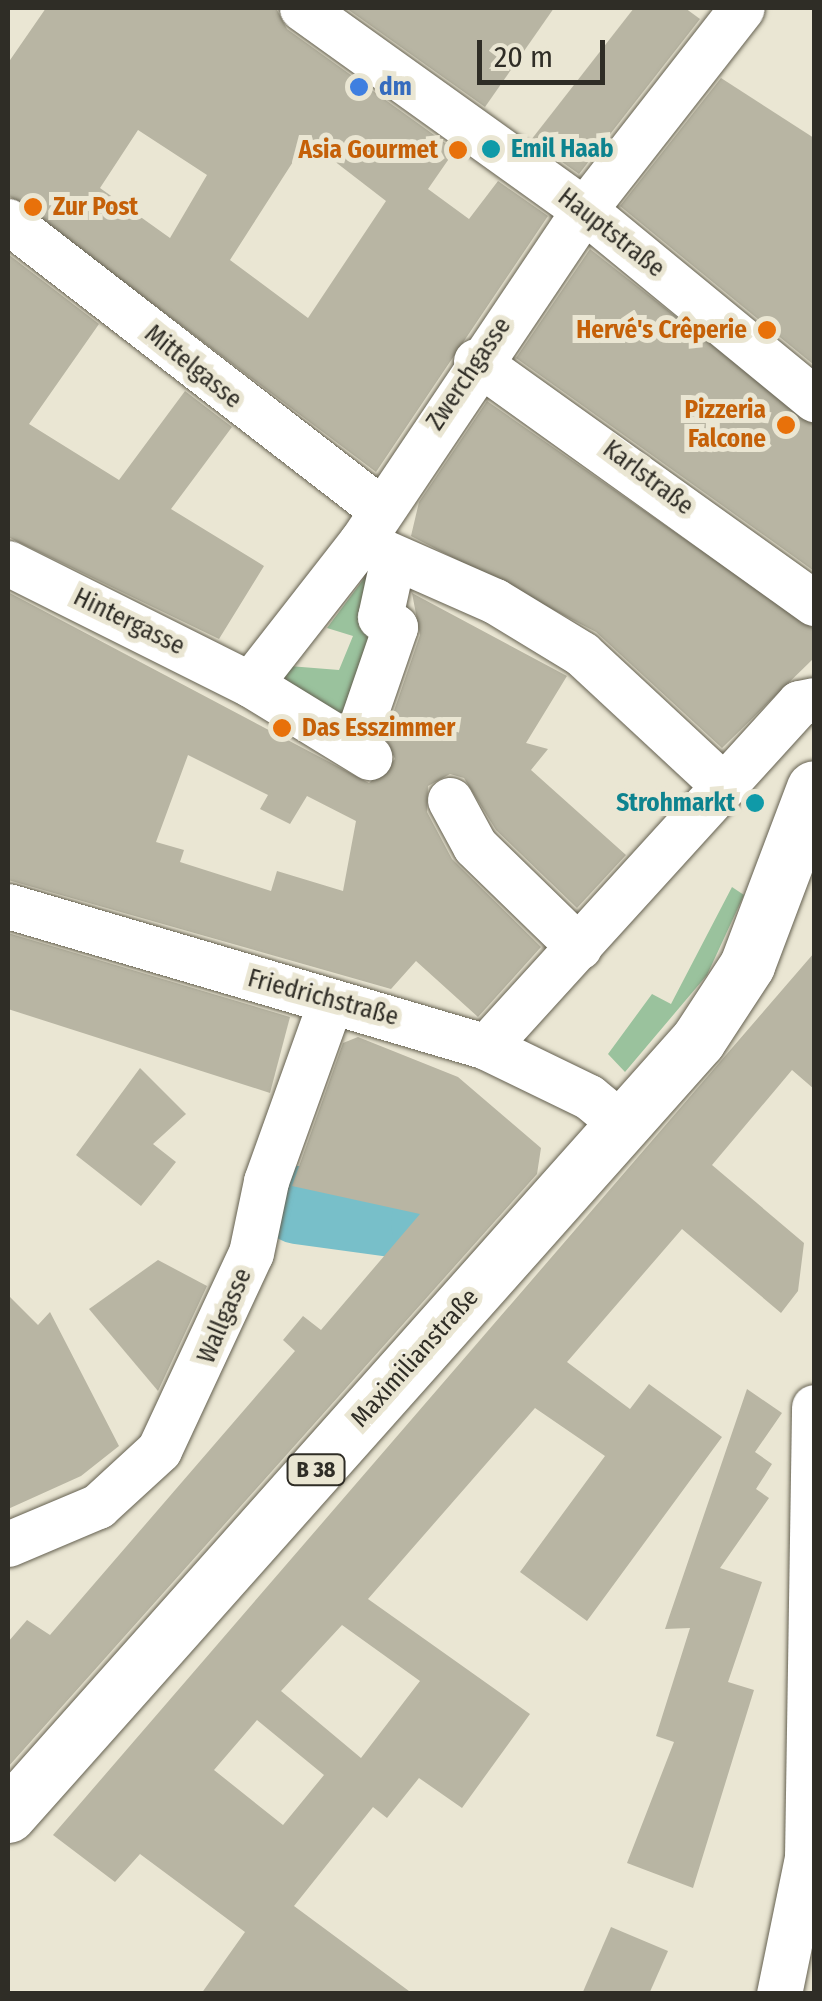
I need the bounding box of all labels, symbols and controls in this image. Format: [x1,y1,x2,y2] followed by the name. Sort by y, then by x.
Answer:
[482,20,610,82] scale bar
[494,39,553,75] text: 20 m
[379,72,412,102] place label: dm
[348,76,370,98] marker: dm
[511,134,614,164] place label: Emil Haab
[299,135,438,165] place label: Asia Gourmet
[480,138,502,160] marker: Emil Haab
[447,139,469,161] marker: Asia Gourmet
[552,182,670,284] street label: Hauptstraße
[53,192,138,222] place label: Zur Post
[22,196,44,218] marker: Zur Post
[421,312,517,436] street label: Zwerchgasse
[576,315,747,345] place label: Hervé's Crêperie
[139,319,247,415] street label: Mittelgasse
[756,319,778,341] marker: Hervé's Crêperie
[685,396,766,455] place label: Pizzeria Falcone
[775,414,797,436] marker: Pizzeria Falcone
[597,434,699,522] street label: Karlstraße
[69,582,189,662] street label: Hintergasse
[302,713,455,743] place label: Das Esszimmer
[271,717,293,739] marker: Das Esszimmer
[616,788,735,818] place label: Strohmarkt
[744,792,766,814] marker: Strohmarkt
[244,964,402,1032] street label: Friedrichstraße
[192,1264,258,1368] street label: Wallgasse
[345,1283,485,1433] street label: Maximilianstraße
[286,1453,346,1487] road number: B 38

